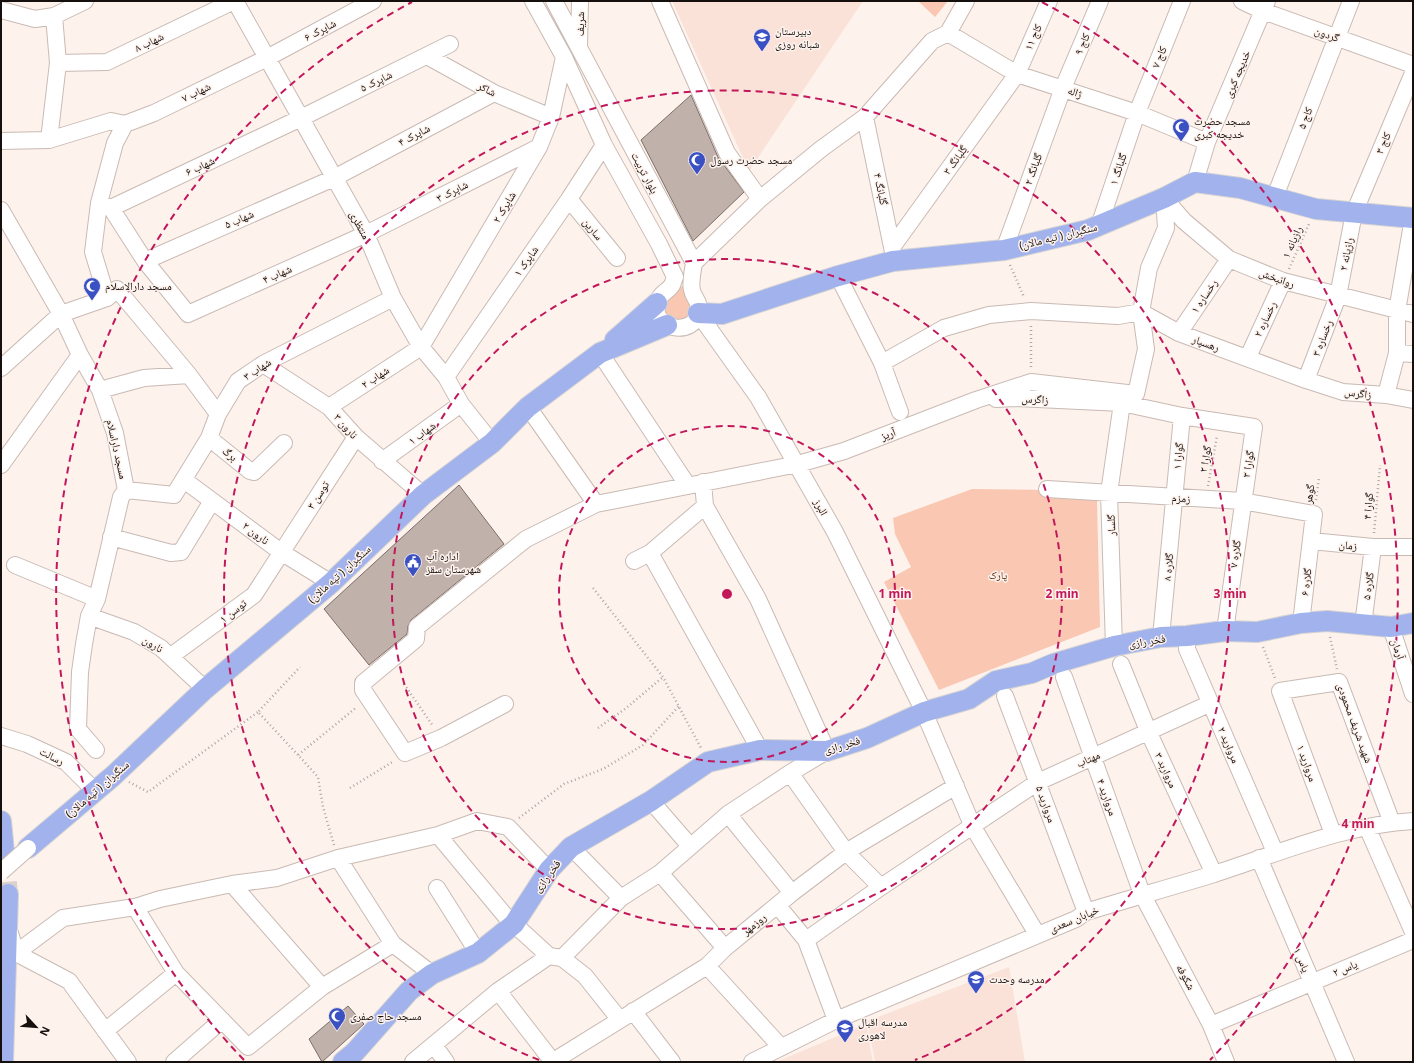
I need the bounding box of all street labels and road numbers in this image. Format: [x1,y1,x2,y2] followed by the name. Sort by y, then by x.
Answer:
[572,12,587,36] street label: شریف
[301,15,338,44] street label: شاپرک ۶
[1020,21,1045,52] street label: کاج ۱۱
[1313,22,1342,45] street label: گردون
[132,28,166,55] street label: شهاب ۸
[1070,30,1093,57] street label: کاج ۹
[1147,43,1170,70] street label: کاج ۷
[1220,48,1253,100] street label: خدیجه کبری
[357,66,394,95] street label: شاپرک ۵
[474,77,499,100] street label: شاکر
[179,78,213,105] street label: شهاب ۷
[1066,82,1084,101] street label: ژاله
[1294,104,1316,131] street label: کاج ۵
[395,120,432,149] street label: شاپرک ۴
[1371,129,1394,156] street label: کاج ۳
[939,142,971,177] street label: گلبانگ ۳
[628,149,663,196] street label: بلوار تربیت
[1020,151,1045,187] street label: گلبانگ ۲
[1105,151,1130,187] street label: گلبانگ ۱
[183,152,217,179] street label: شهاب ۶
[871,171,892,207] street label: گلبانگ ۴
[433,176,470,205] street label: شاپرک ۳
[488,188,519,225] street label: شاپرک ۲
[222,205,256,232] street label: شهاب ۵
[347,208,374,242] street label: منتظری
[580,214,607,243] street label: سارین
[1017,219,1099,253] street label: سنگبران ( تپه مالان)
[1278,223,1305,260] street label: رازیانه ۱
[1335,236,1356,272] street label: رازیانه ۲
[510,242,542,279] street label: شاپرک ۱
[260,260,294,287] street label: شهاب ۴
[1257,264,1297,291] street label: روانبخش
[1187,276,1220,316] street label: رخساره ۱
[1250,298,1279,339] street label: رخساره ۲
[1308,317,1335,358] street label: رخساره ۳
[1189,330,1222,354] street label: رهسپار
[240,354,274,383] street label: شهاب ۳
[358,362,392,391] street label: شهاب ۲
[1344,383,1372,402] street label: زاگرس
[1021,390,1049,407] street label: زاگرس
[331,410,362,442] street label: نارون ۳
[103,417,132,480] street label: مسجد داراسلام
[405,418,438,448] street label: شهاب ۱
[877,424,898,444] street label: آریز
[1169,441,1186,470] street label: گوارا ۱
[220,443,241,464] street label: برگ
[1195,444,1214,474] street label: گوارا ۲
[1238,449,1257,478] street label: گوارا ۳
[303,477,333,512] street label: توسن ۳
[1300,483,1317,506] street label: گوهر
[1171,489,1191,506] street label: زمزم
[1359,491,1376,520] street label: گوارا ۴
[810,495,832,518] street label: البرز
[1103,514,1118,537] street label: گلسار
[240,518,273,547] street label: نارون ۲
[1338,536,1358,553] street label: زمان
[1225,539,1244,569] street label: گلاره ۷
[304,541,373,606] street label: سنگبران ( تپه مالان)
[1159,552,1176,581] street label: گلاره ۸
[1296,567,1315,597] street label: گلاره ۶
[1358,571,1377,601] street label: گلاره ۵
[216,595,250,626] street label: توسن ۱
[1127,630,1167,651] street label: فخر رازی
[140,631,166,656] street label: نارون
[1388,636,1409,661] street label: آرمان
[1334,681,1377,765] street label: شهید شریف محمودی
[1215,724,1244,765] street label: مروارید ۲
[822,732,862,757] street label: فخر رازی
[1294,742,1321,783] street label: مروارید ۱
[37,743,67,768] street label: رسالت
[1074,747,1102,770] street label: مهتاب
[1152,750,1181,790] street label: مرواربد ۳
[62,757,132,821] street label: سنگبران ( تپه مالان)
[1094,776,1121,817] street label: مروارید ۴
[1033,783,1060,824] street label: مروارید ۵
[529,856,564,895] street label: فخر رازی
[1047,901,1101,936] street label: خیابان سعدی
[738,909,769,939] street label: روزمهر
[1291,945,1315,975] street label: یاس ۱
[1330,956,1360,979] street label: یاس ۲
[1173,961,1199,992] street label: شکوفه

